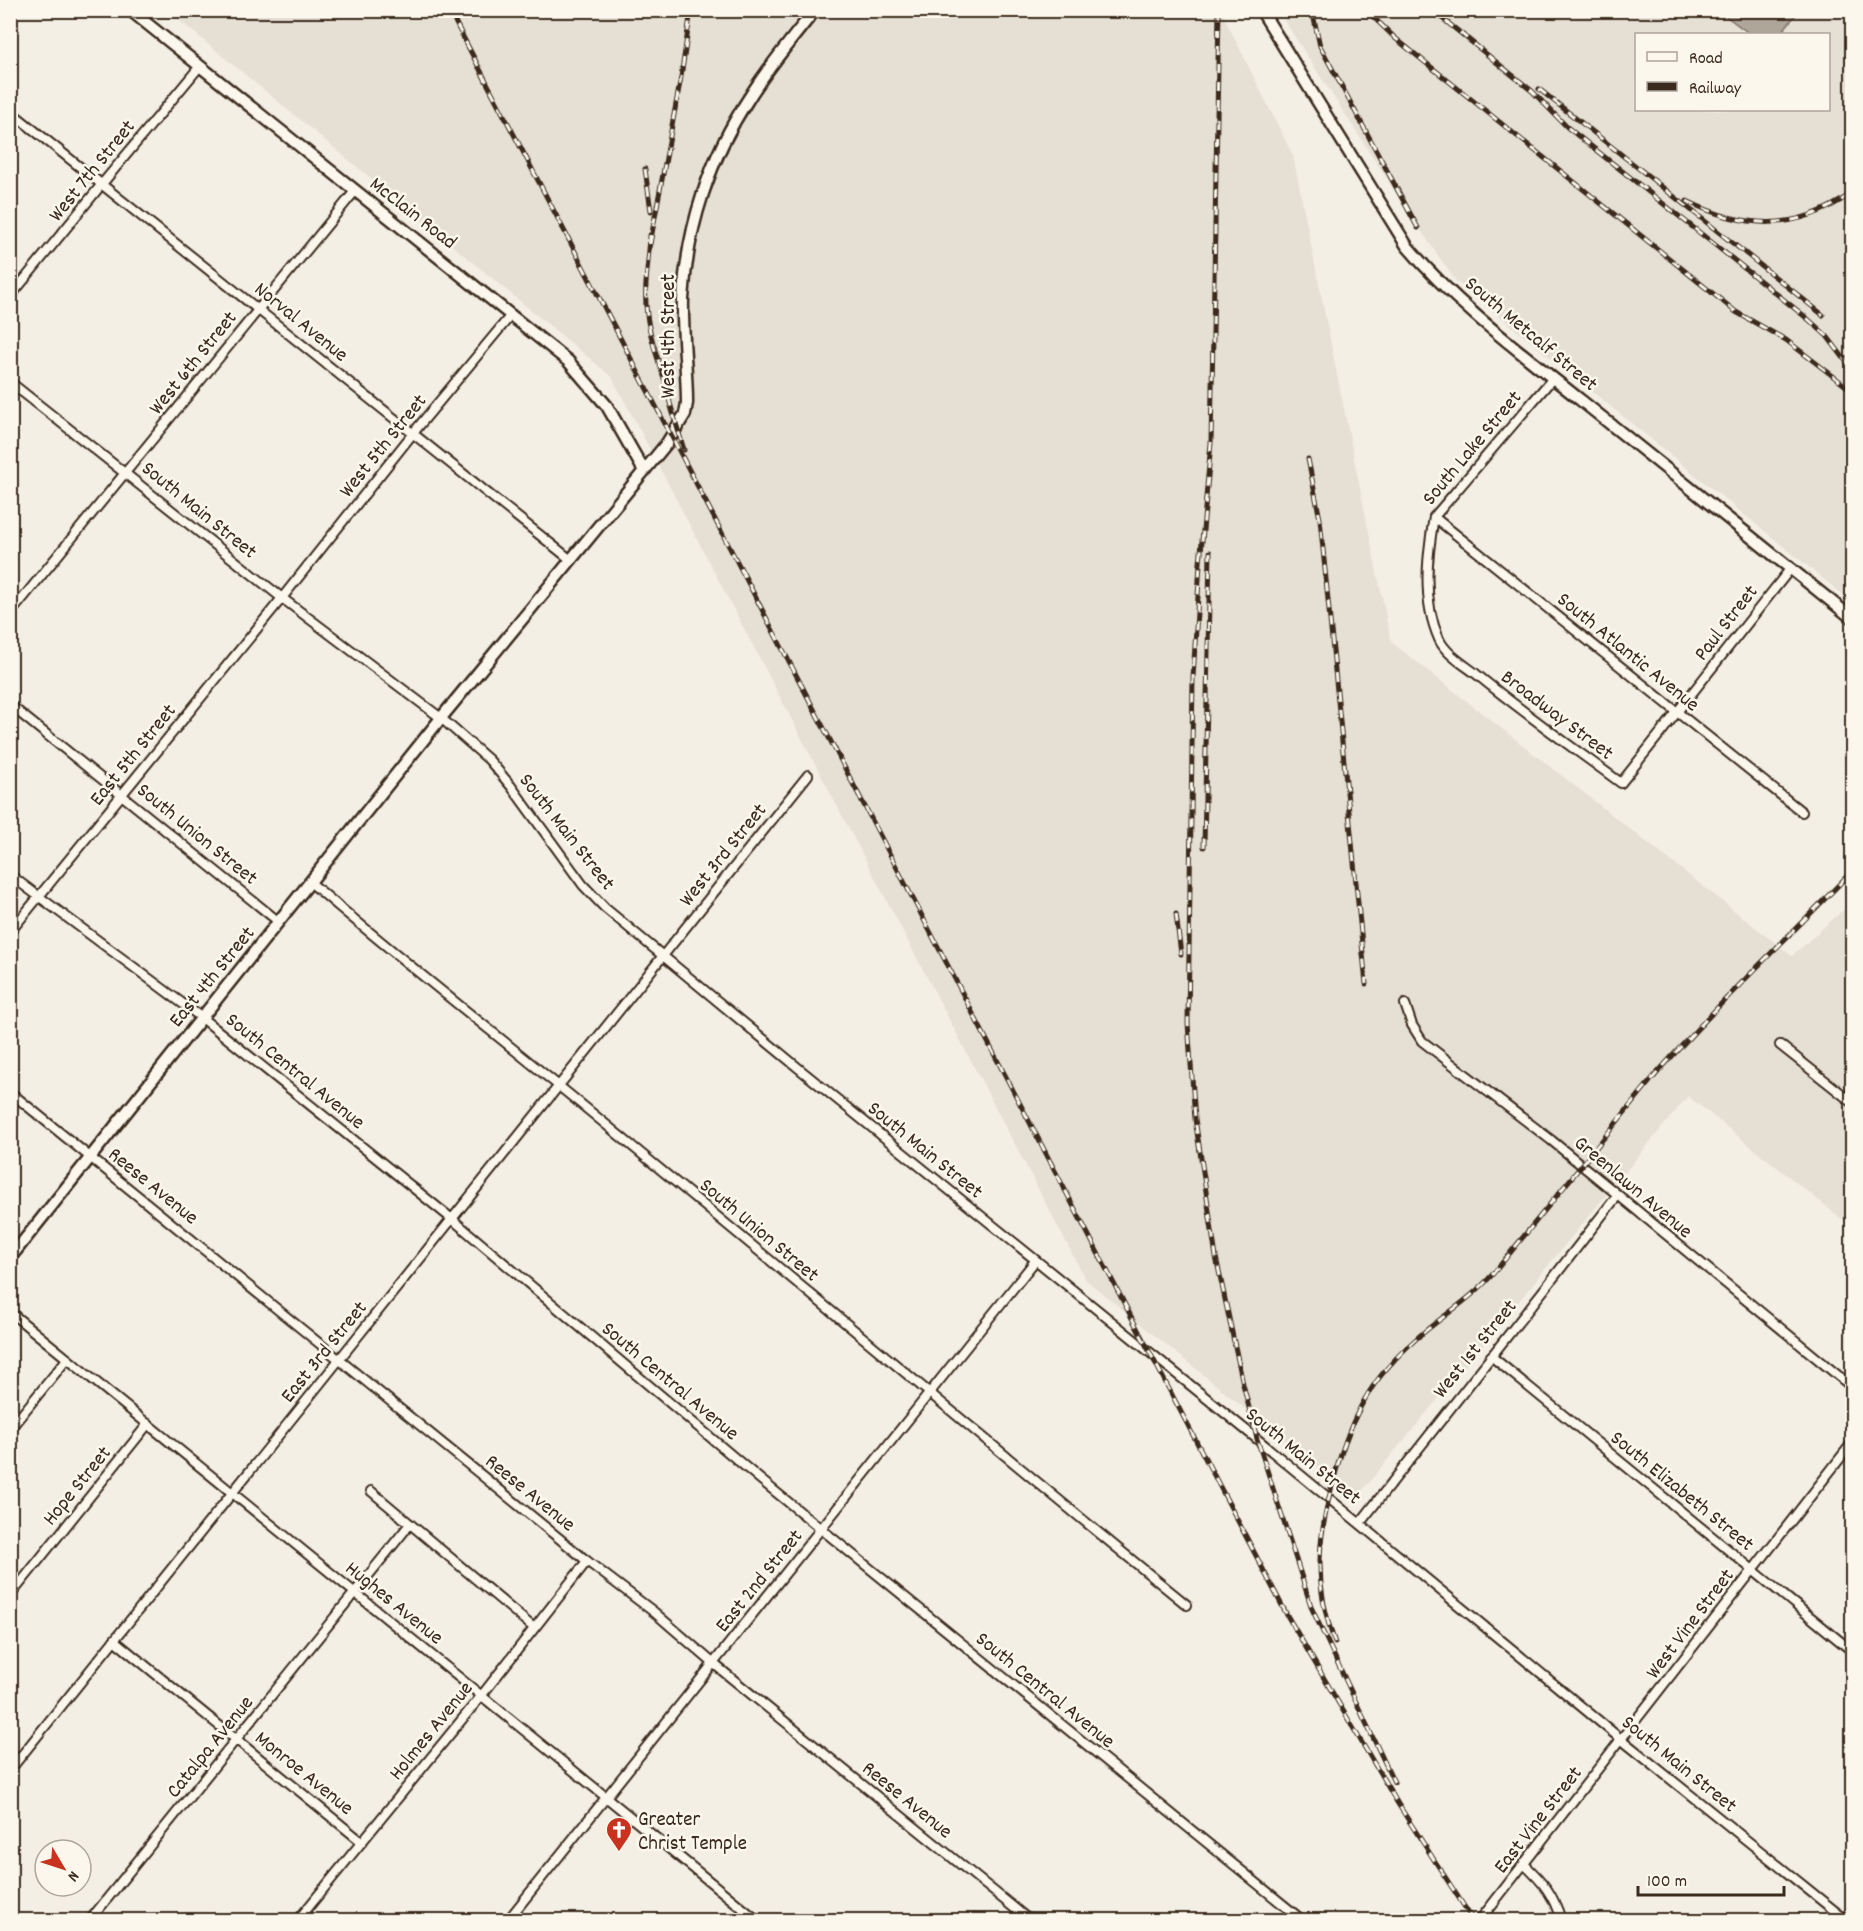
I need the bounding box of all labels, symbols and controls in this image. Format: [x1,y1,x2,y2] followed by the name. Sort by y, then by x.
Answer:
[1635,33,1830,111] legend
[1689,47,1723,72] text: Road
[1689,77,1742,102] text: Railway
[43,114,144,229] street label: West 7th Street
[362,171,462,258] street label: McClain Road
[1457,271,1603,400] street label: South Metcalf Street
[655,273,685,398] street label: West 4th Street
[247,276,354,371] street label: Norval Avenue
[143,305,246,422] street label: West 6th Street
[1416,385,1531,513] street label: South Lake Street
[333,388,436,505] street label: West 5th Street
[134,455,263,568] street label: South Main Street
[1688,579,1767,668] street label: Paul Street
[1549,586,1705,720] street label: South Atlantic Avenue
[1493,664,1619,769] street label: Broadway Street
[84,698,185,813] street label: East 5th Street
[510,768,621,898] street label: South Main Street
[129,777,263,894] street label: South Union Street
[673,797,776,914] street label: West 3rd Street
[163,921,264,1035] street label: East 4th Street
[218,1007,370,1138] street label: South Central Avenue
[860,1095,989,1208] street label: South Main Street
[1566,1130,1698,1247] street label: Greenlawn Avenue
[100,1141,204,1233] street label: Reese Avenue
[692,1172,825,1291] street label: South Union Street
[1427,1294,1526,1406] street label: West 1st Street
[275,1295,376,1410] street label: East 3rd Street
[594,1316,745,1449] street label: South Central Avenue
[1238,1401,1367,1514] street label: South Main Street
[1603,1425,1760,1560] street label: South Elizabeth Street
[37,1440,120,1533] street label: Hope Street
[477,1448,581,1540] street label: Reese Avenue
[709,1524,812,1640] street label: East 2nd Street
[337,1555,449,1653] street label: Hughes Avenue
[1640,1563,1743,1686] street label: West Vine Street
[968,1626,1120,1757] street label: South Central Avenue
[383,1676,482,1788] street label: Holmes Avenue
[160,1690,262,1806] street label: Catalpa Avenue
[1614,1709,1743,1822] street label: South Main Street
[247,1725,359,1824] street label: Monroe Avenue
[854,1755,958,1847] street label: Reese Avenue
[1488,1760,1591,1881] street label: East Vine Street
[638,1806,747,1860] place label: Greater Christ Temple
[604,1815,634,1853] church icon: Greater Christ Temple
[33,1838,93,1898] north arrow
[1638,1859,1784,1897] scale bar
[61,1866,84,1886] text: N
[1647,1870,1687,1895] text: 100 m

